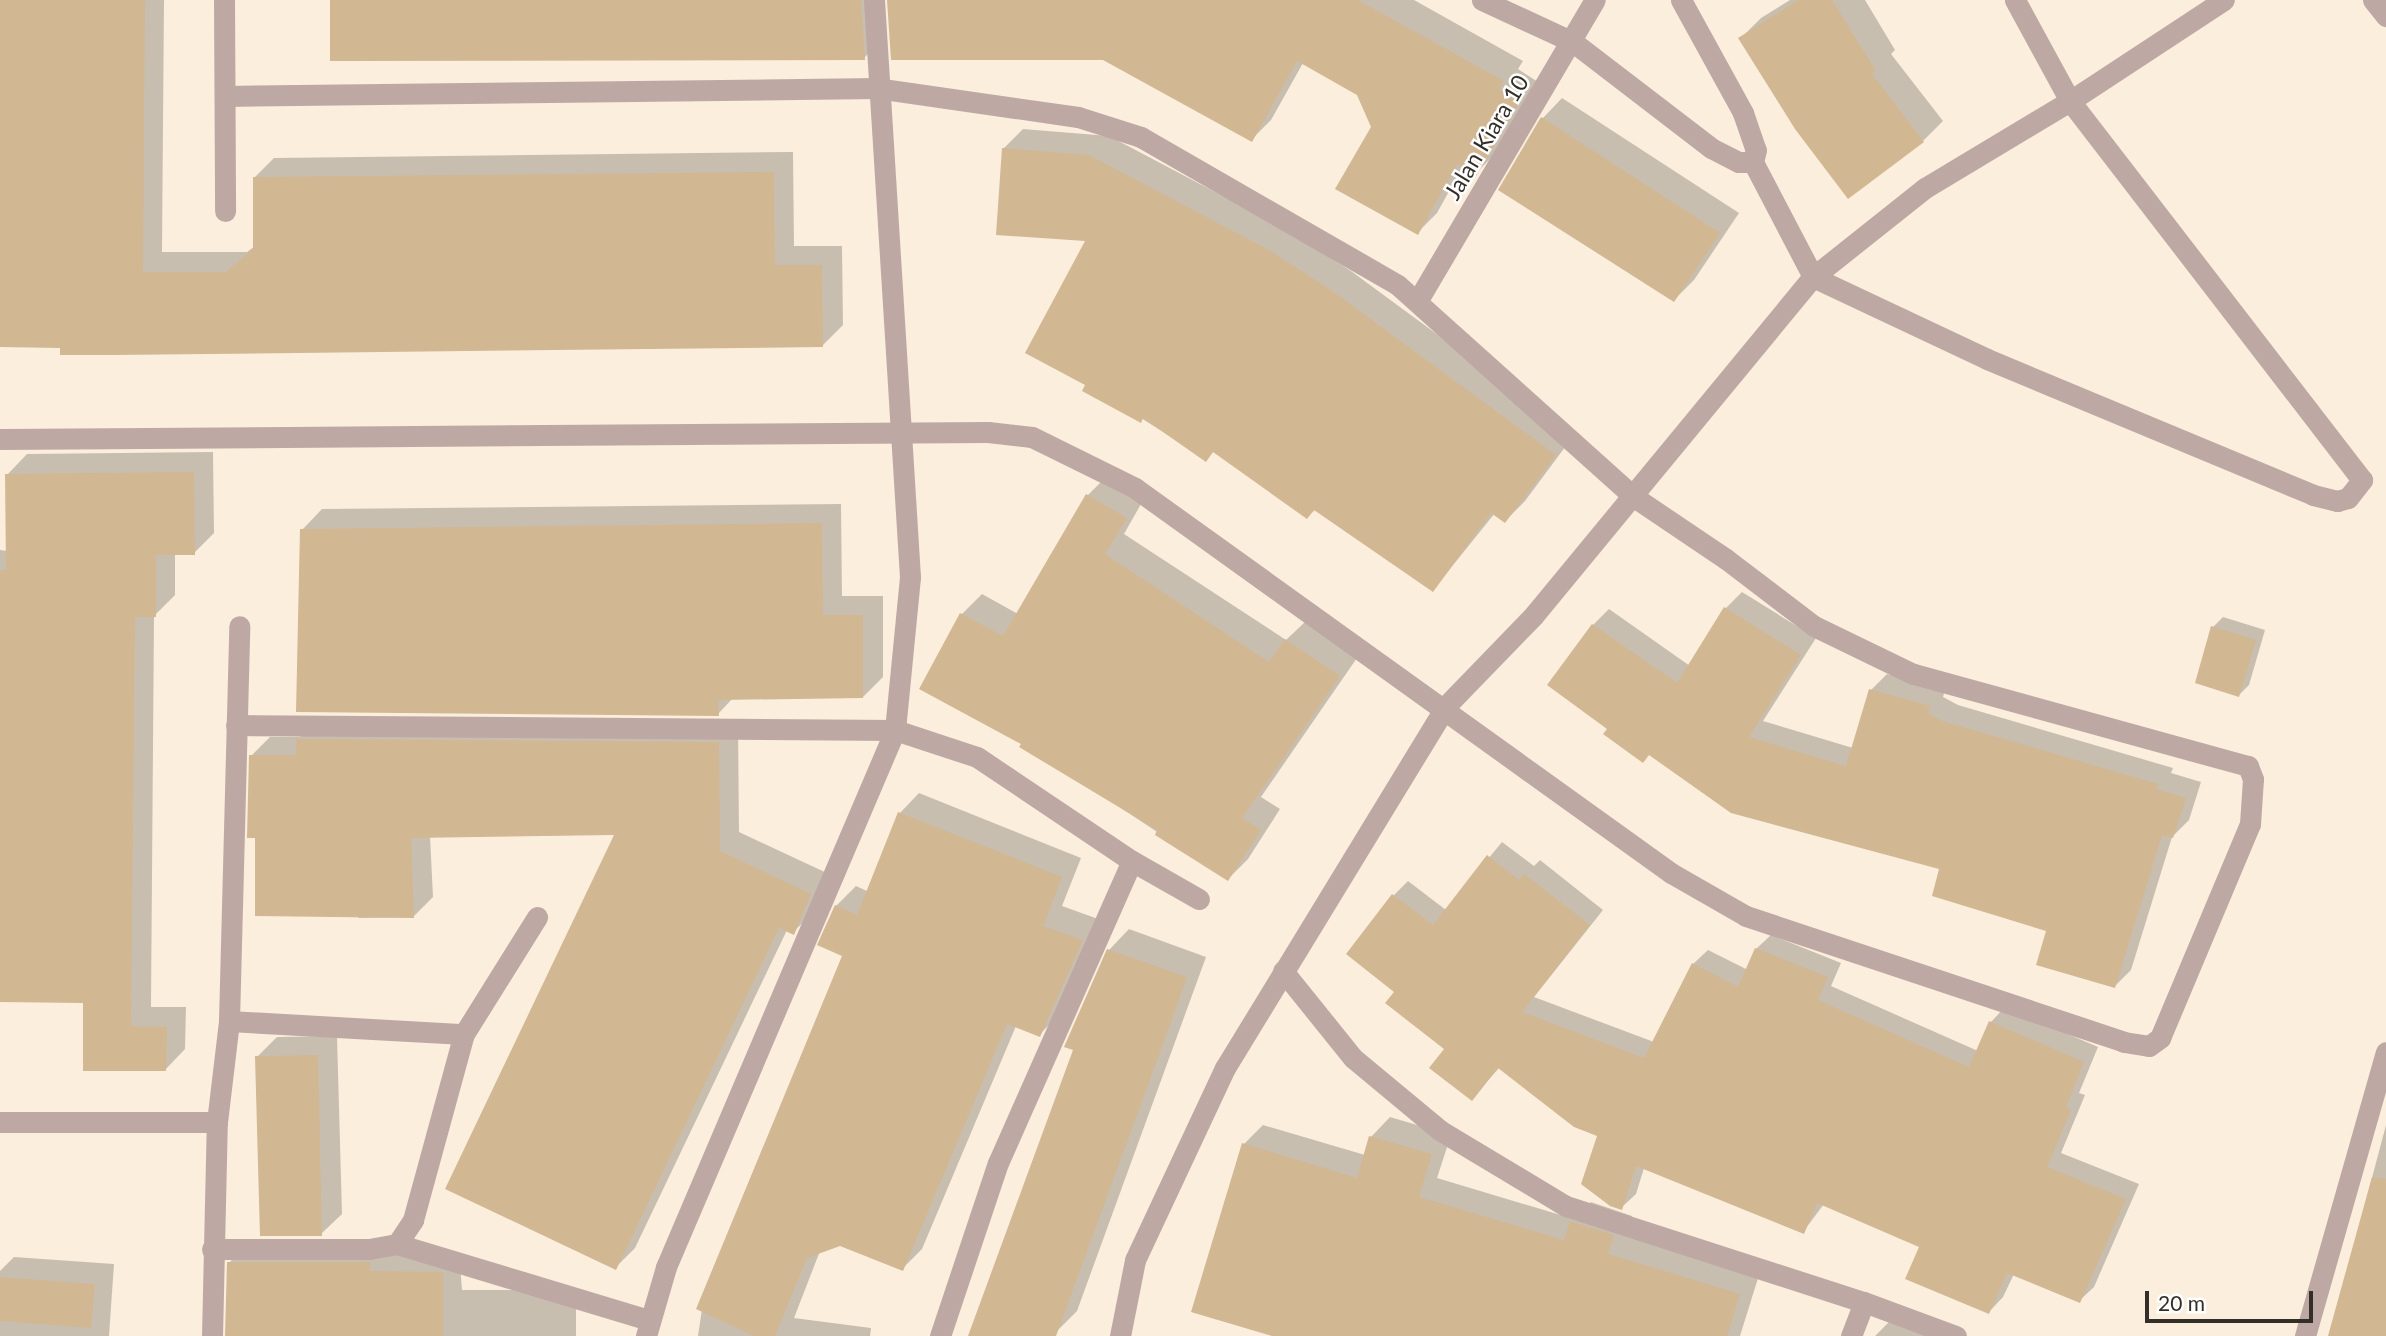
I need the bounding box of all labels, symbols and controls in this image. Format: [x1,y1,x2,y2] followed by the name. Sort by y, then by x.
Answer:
[1438,70,1534,204] street label: Jalan Kiara 10
[2148,1276,2316,1320] scale bar
[2158,1290,2205,1315] text: 20 m

